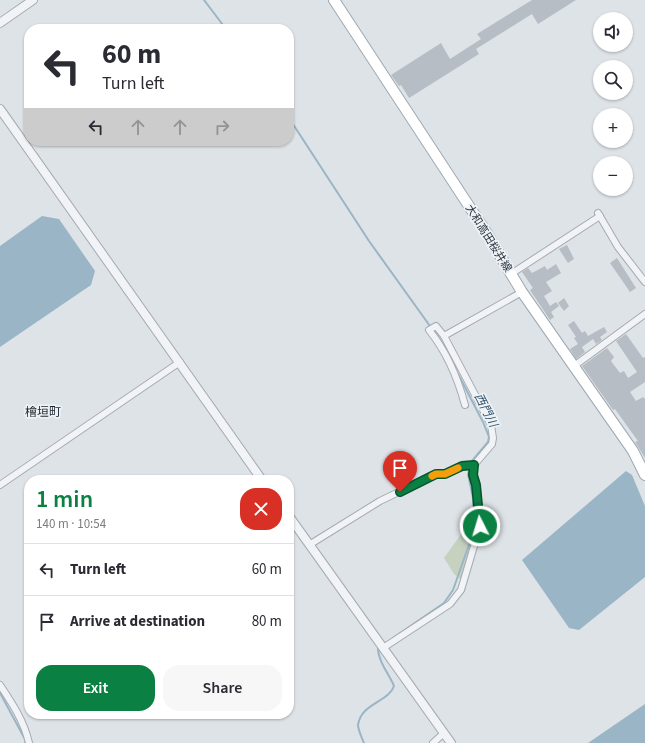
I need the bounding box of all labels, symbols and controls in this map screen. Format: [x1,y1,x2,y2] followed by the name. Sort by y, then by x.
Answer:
[593,12,633,196] map controls
[593,12,633,52] button: sound
[102,34,161,74] text: 60 m
[36,40,88,92] icon: left
[593,60,633,100] button: search
[102,71,164,96] text: Turn left
[593,108,633,148] button: +
[85,116,107,138] icon: left
[127,116,149,138] icon: ahead
[169,116,191,138] icon: ahead
[211,116,233,138] icon: right
[593,156,633,196] button: −
[462,202,515,275] street label: 大和高田桜井線
[470,390,502,432] water label: 西門川
[25,404,61,421] district label: 檜垣町
[383,451,417,492] pin
[389,457,411,479] icon: arrive
[36,482,93,517] text: 1 min
[240,488,282,530] button: close
[459,505,501,547] position arrow
[36,515,106,533] text: 140 m · 10:54
[36,559,58,581] icon: left
[70,559,126,580] text: Turn left
[252,559,282,580] text: 60 m
[36,611,58,633] icon: arrive
[70,611,205,632] text: Arrive at destination
[252,611,282,632] text: 80 m
[36,665,155,711] button: Exit
[163,665,282,711] button: Share

